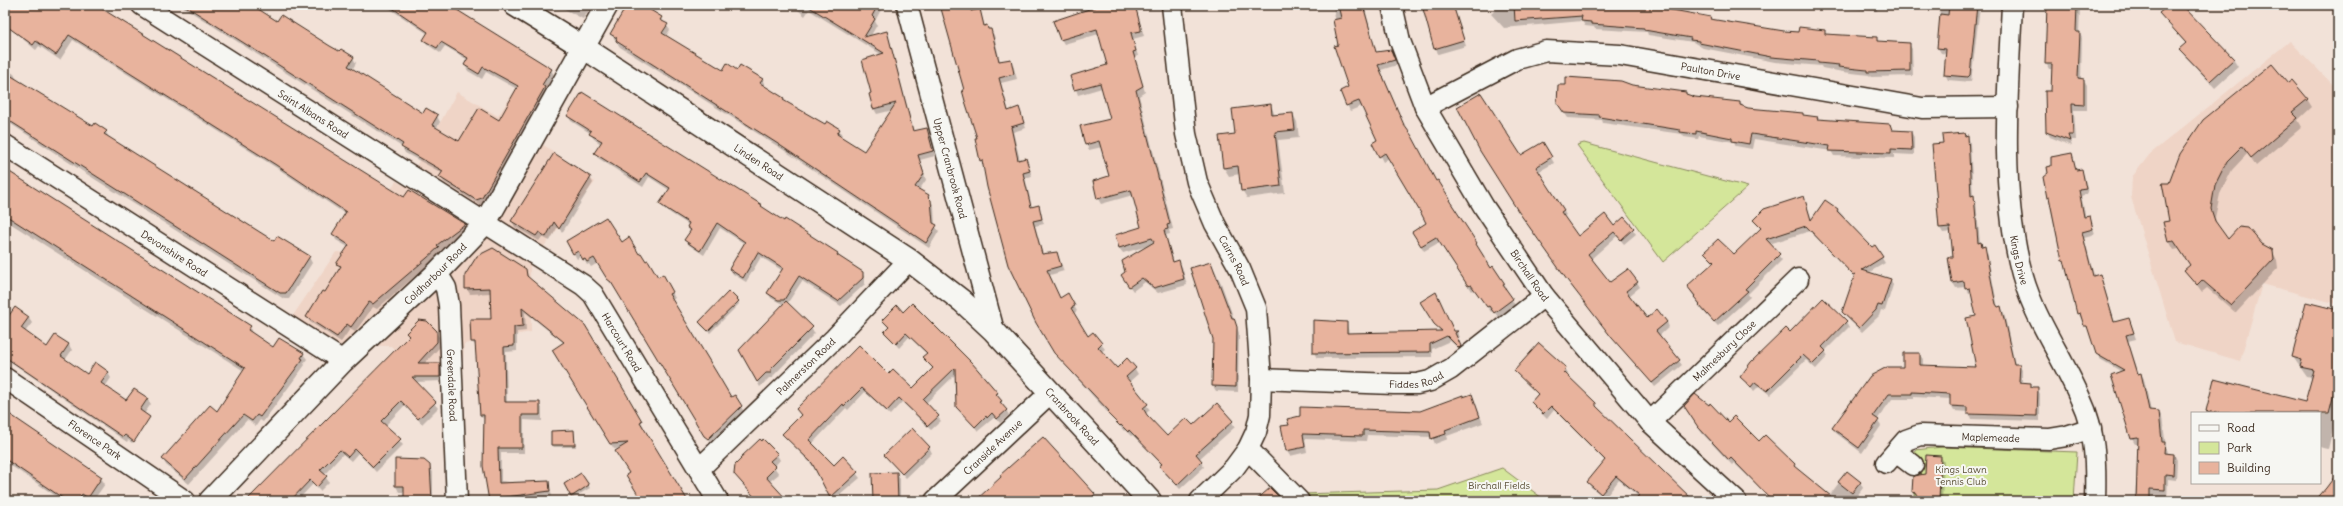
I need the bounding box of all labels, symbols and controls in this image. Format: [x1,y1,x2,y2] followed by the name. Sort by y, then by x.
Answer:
[1680,60,1741,83] street label: Paulton Drive
[275,87,351,142] street label: Saint Albans Road
[930,117,970,220] street label: Upper Cranbrook Road
[731,141,786,183] street label: Linden Road
[138,228,210,280] street label: Devonshire Road
[1216,233,1252,288] street label: Cairns Road
[2007,234,2031,287] street label: Kings Drive
[401,240,470,308] street label: Coldharbour Road
[1508,247,1552,304] street label: Birchall Road
[599,310,644,374] street label: Harcourt Road
[1690,317,1759,384] street label: Malmesbury Close
[774,335,838,398] street label: Palmerston Road
[444,349,460,422] street label: Greendale Road
[1389,369,1446,391] street label: Fiddes Road
[1042,385,1102,448] street label: Cranbrook Road
[2191,412,2321,484] legend
[65,417,124,463] street label: Florence Park
[961,417,1025,478] street label: Cranside Avenue
[2227,420,2255,435] text: Road
[1961,430,2020,445] street label: Maplemeade
[2227,440,2252,455] text: Park
[2227,460,2271,475] text: Building
[1935,463,1987,488] park label: Kings Lawn Tennis Club
[1468,479,1531,492] park label: Birchall Fields

